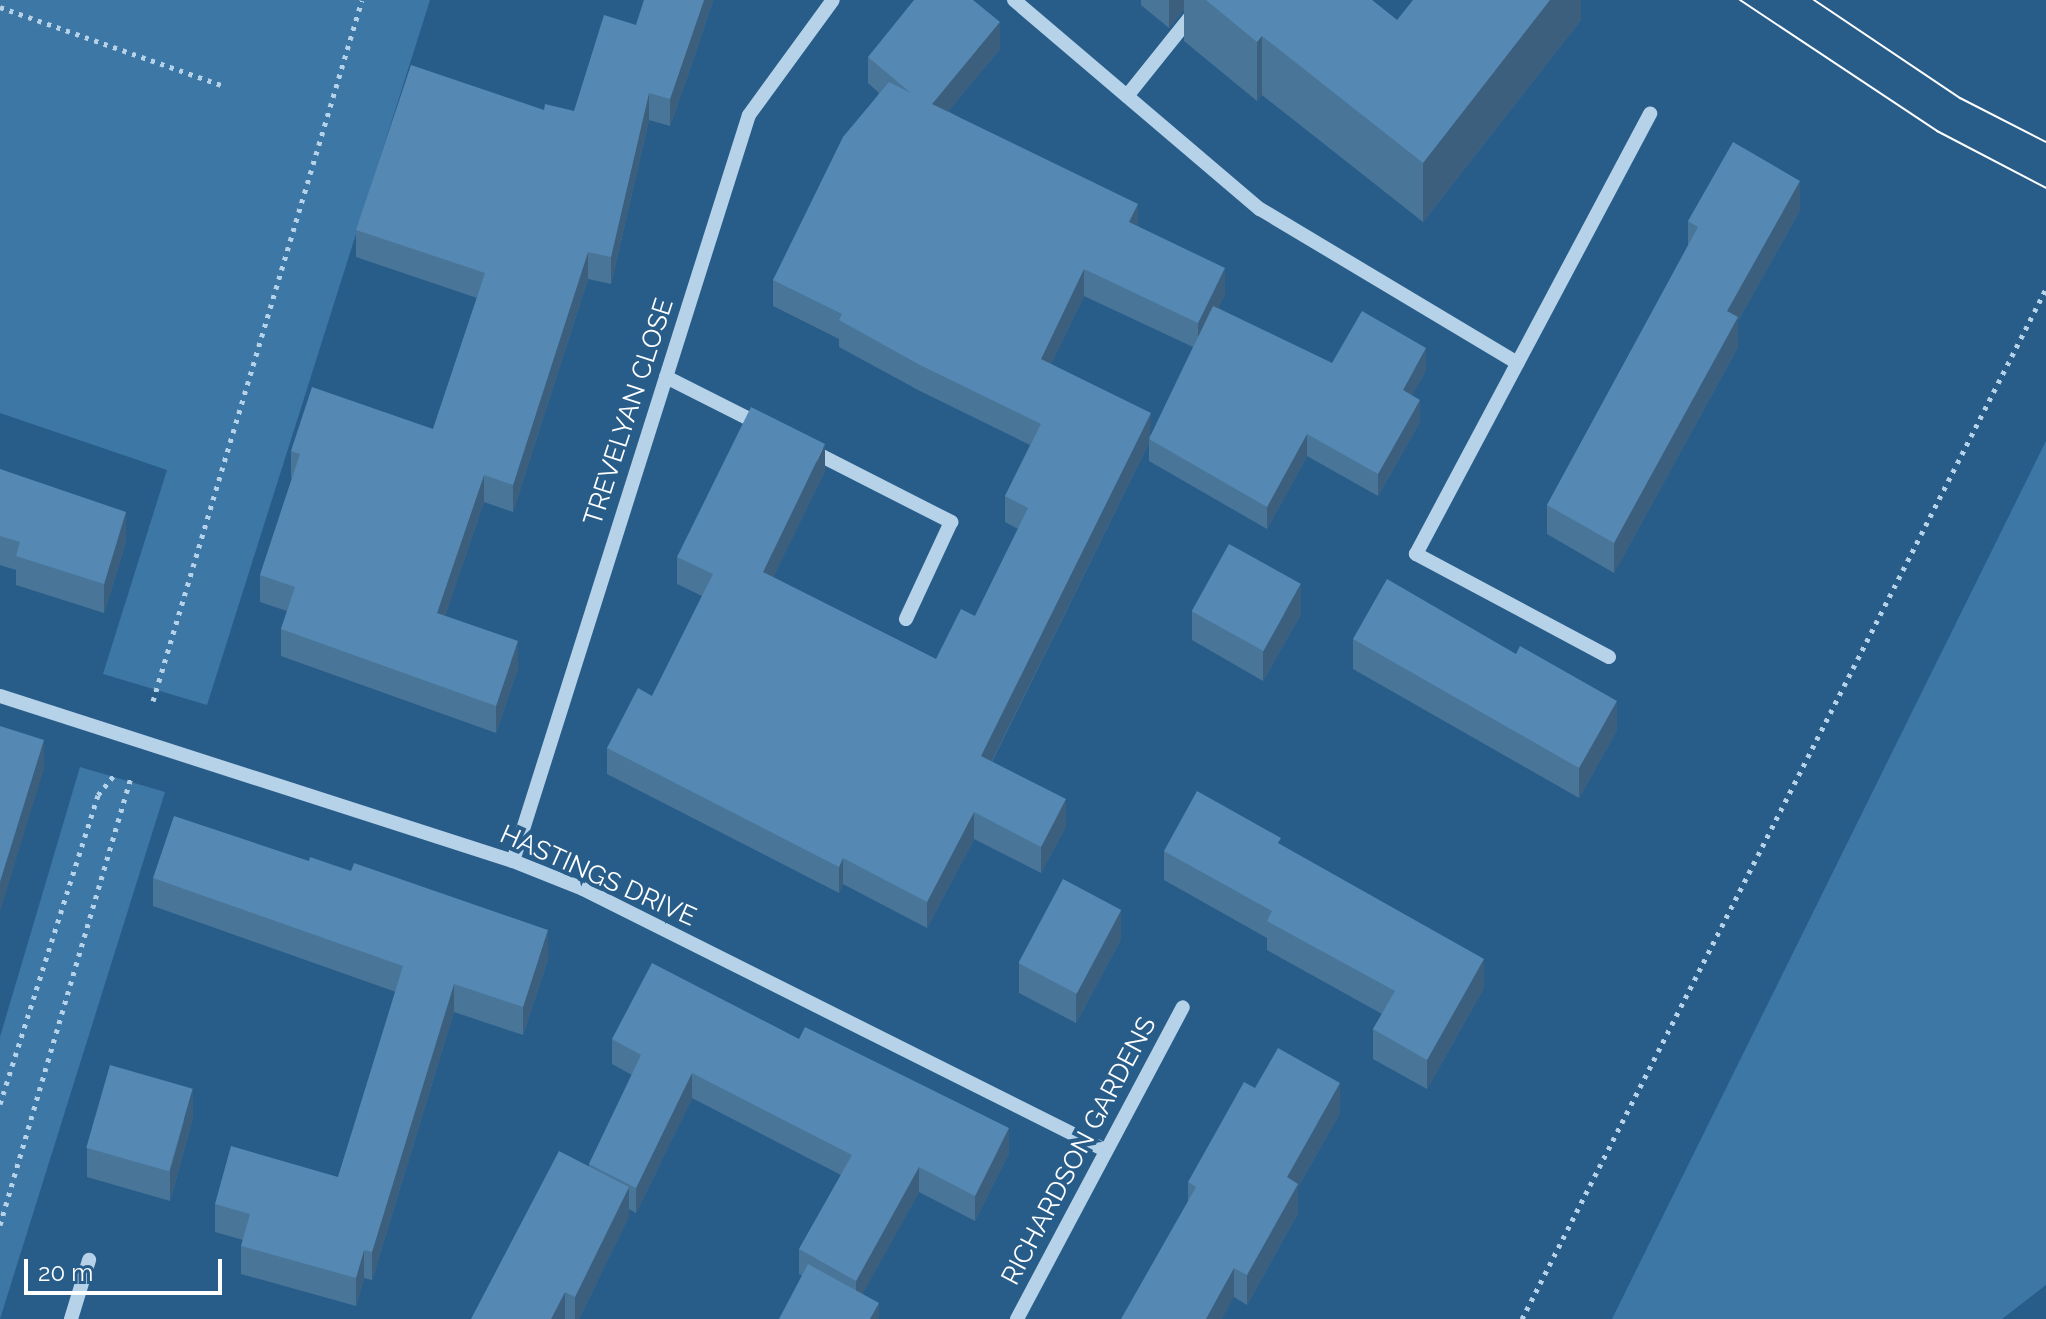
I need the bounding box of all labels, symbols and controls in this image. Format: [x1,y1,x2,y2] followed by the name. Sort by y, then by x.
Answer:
[578,295,680,529] street label: TREVELYAN CLOSE
[495,819,701,933] street label: HASTINGS DRIVE
[995,1012,1163,1290] street label: RICHARDSON GARDENS
[28,1243,226,1293] scale bar
[38,1258,93,1287] text: 20 m

